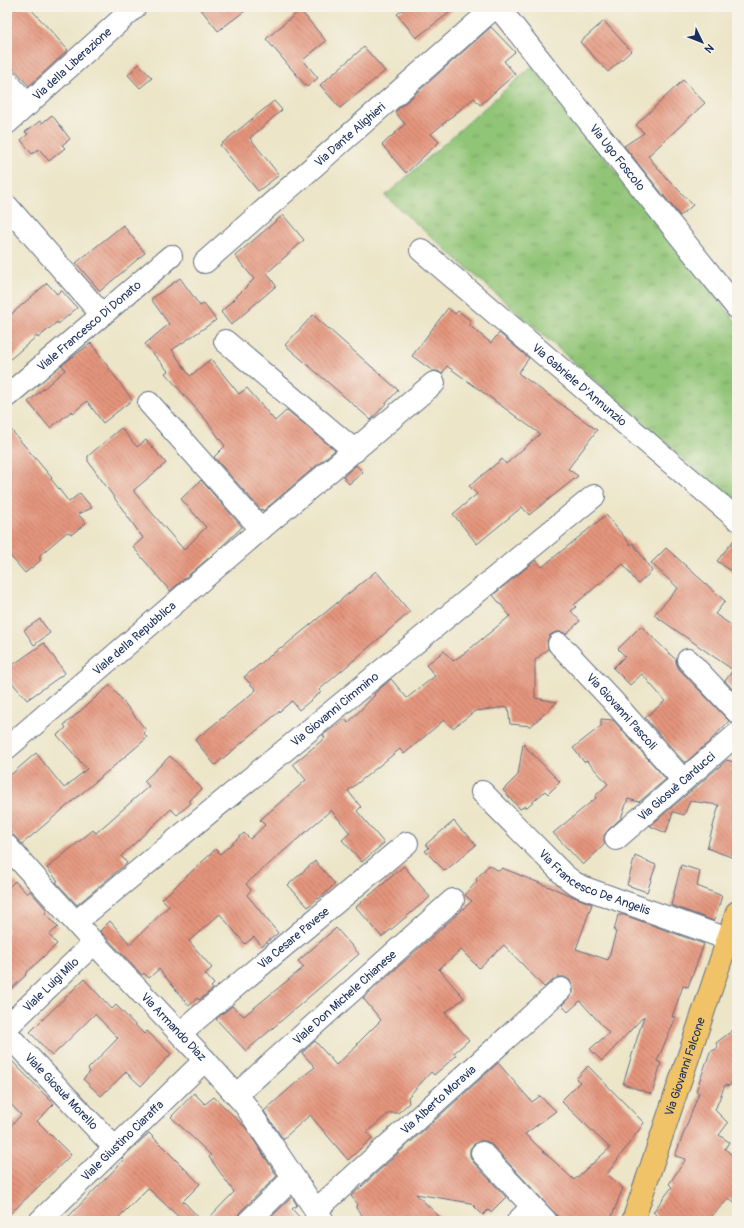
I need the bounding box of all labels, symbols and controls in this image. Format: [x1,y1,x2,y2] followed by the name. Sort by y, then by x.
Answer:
[682,22,722,62] north arrow
[30,24,115,104] street label: Via della Liberazione
[701,41,716,56] text: N
[311,99,389,170] street label: Via Dante Alighieri
[586,121,649,194] street label: Via Ugo Foscolo
[34,277,145,374] street label: Viale Francesco Di Donato
[529,340,630,430] street label: Via Gabriele D'Annunzio
[89,598,179,678] street label: Viale della Repubblica
[288,668,382,750] street label: Via Giovanni Cimmino
[583,670,660,753] street label: Via Giovanni Pascoli
[635,749,718,824] street label: Via Giosuè Carducci
[535,846,653,918] street label: Via Francesco De Angelis
[255,904,332,972] street label: Via Cesare Pavese
[290,947,399,1048] street label: Viale Don Michele Chianese
[20,954,82,1015] street label: Viale Luigi Milo
[138,990,210,1064] street label: Via Armando Diaz
[661,1015,709,1118] street label: Via Giovanni Falcone
[21,1050,102,1133] street label: Viale Giosuè Morello
[397,1062,479,1138] street label: Via Alberto Moravia
[78,1097,167,1184] street label: Viale Giustino Ciaraffa

